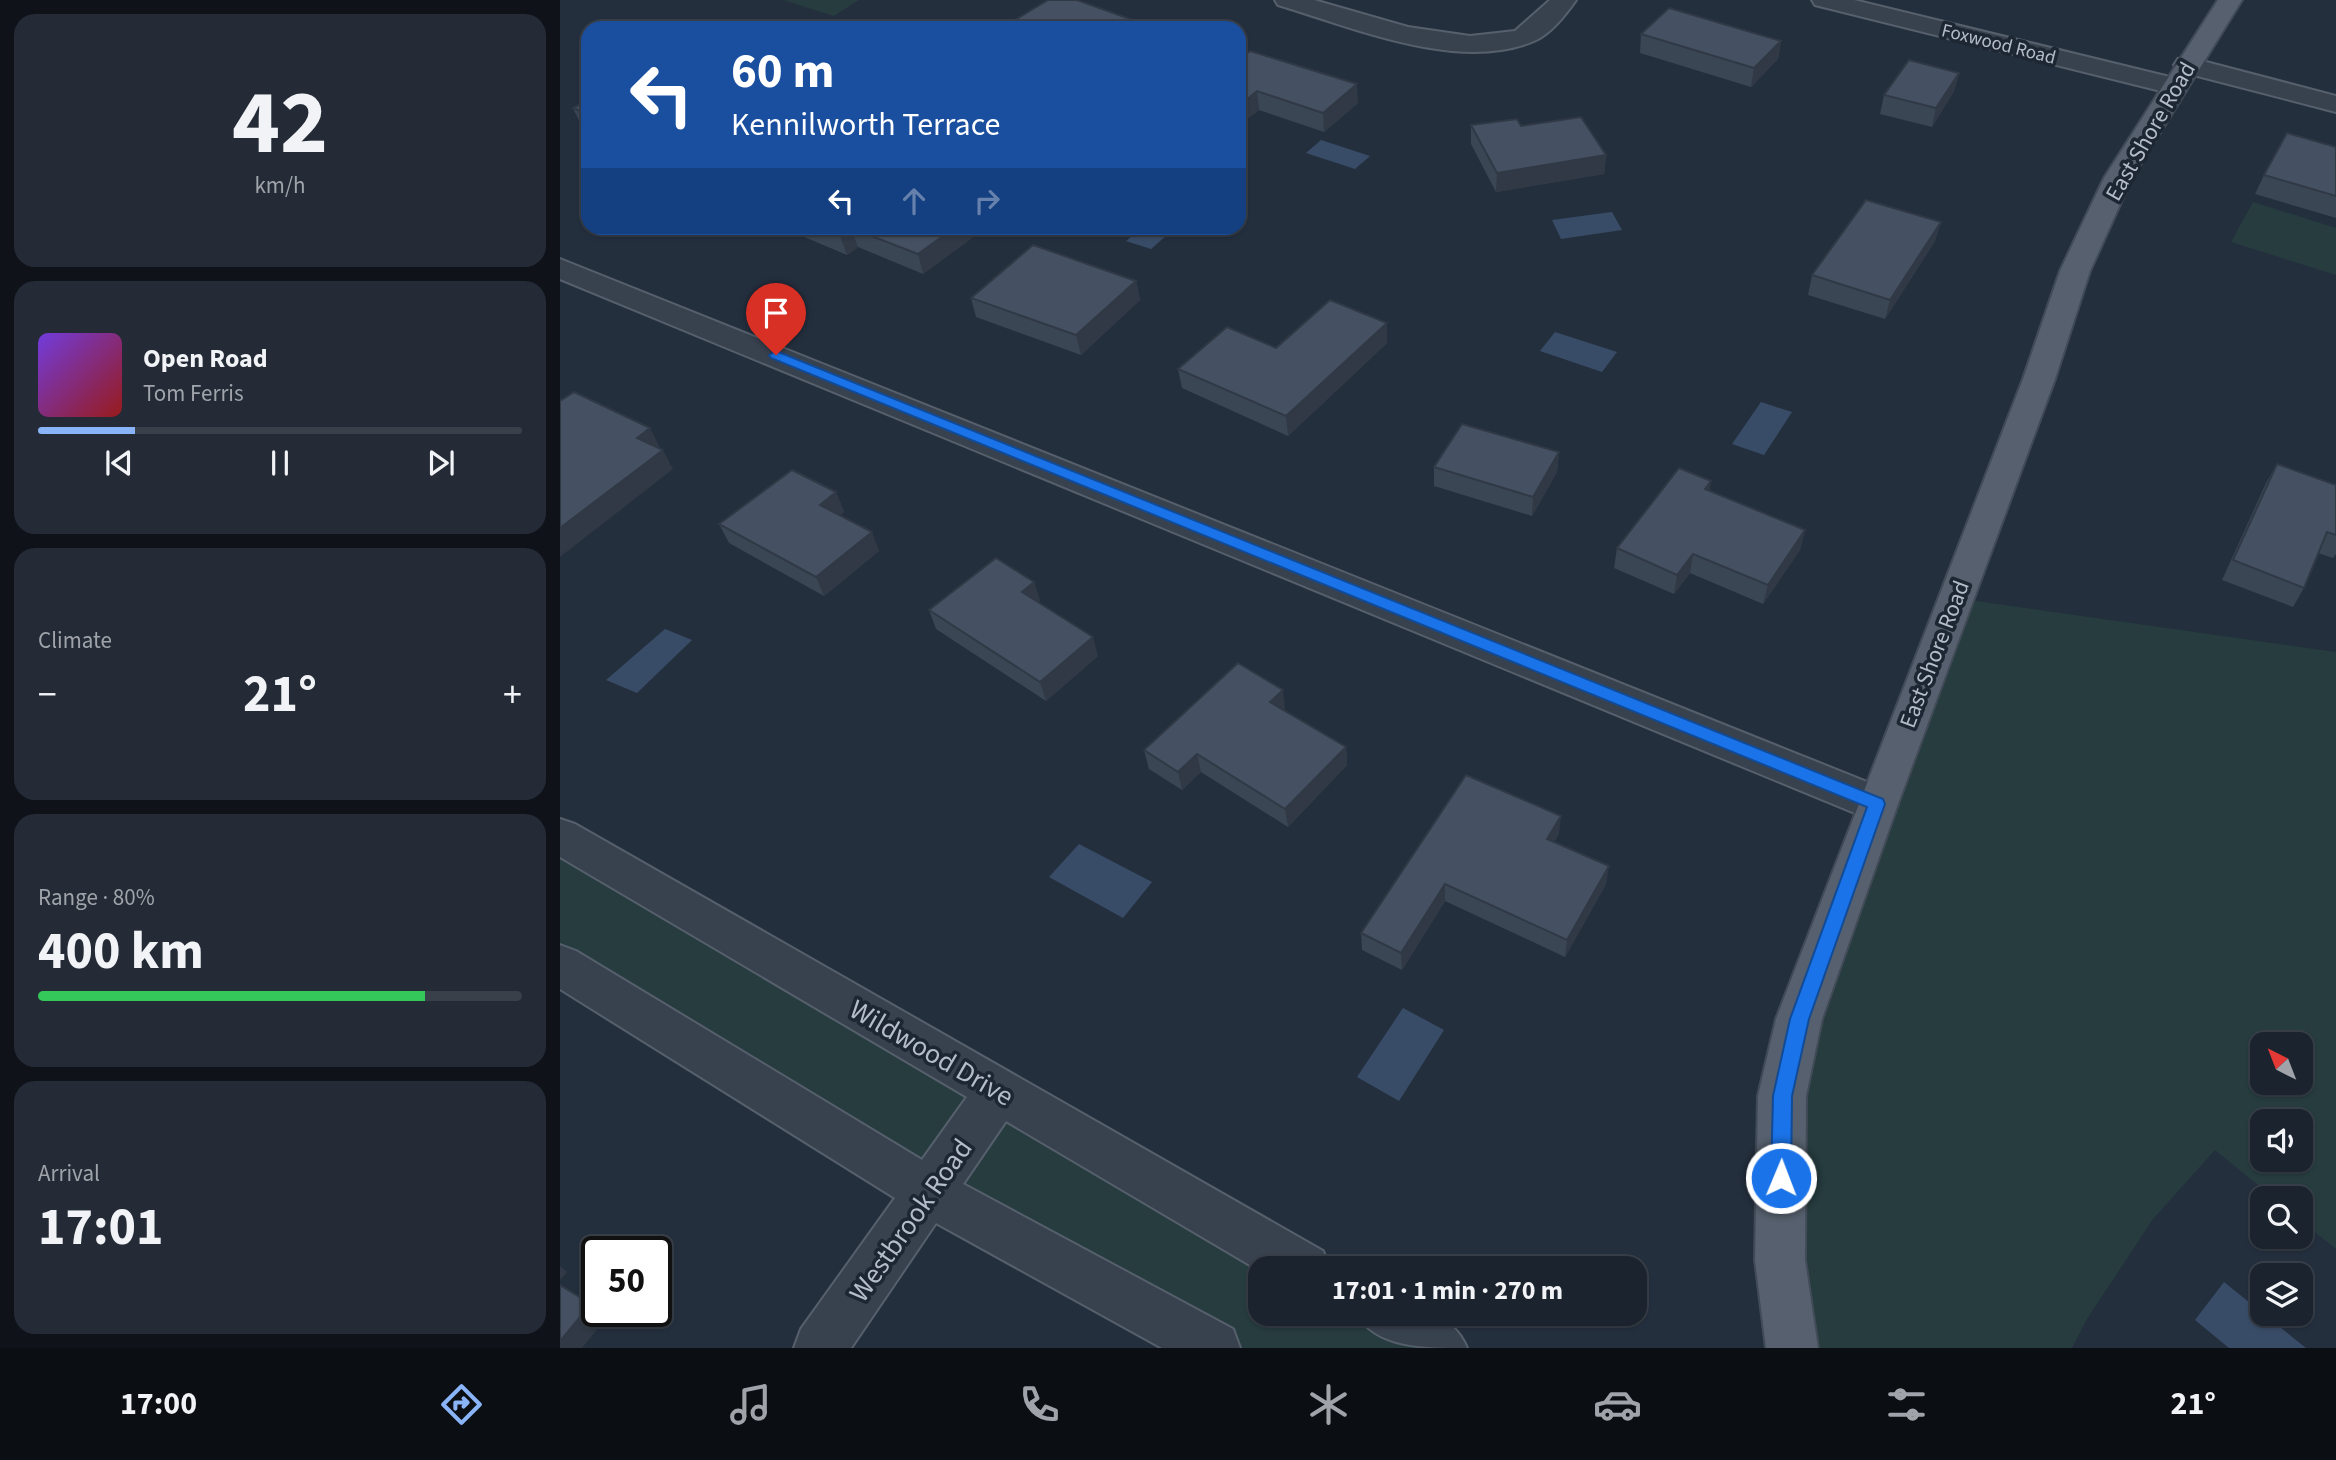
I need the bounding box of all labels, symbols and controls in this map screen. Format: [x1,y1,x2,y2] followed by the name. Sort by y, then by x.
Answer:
[1939,17,2059,72] street label: Foxwood Road
[731,37,835,107] text: 60 m
[616,49,707,140] icon: left
[2097,56,2204,207] street label: East Shore Road
[232,59,328,188] text: 42
[731,102,1000,148] text: Kennilworth Terrace
[254,169,306,202] text: km/h
[822,182,860,220] icon: left
[895,182,933,220] icon: ahead
[968,182,1006,220] icon: right
[746,283,806,355] pin
[757,294,795,332] icon: arrive
[143,340,268,377] text: Open Road
[143,377,244,410] text: Tom Ferris
[100,444,138,482] icon: previous
[261,444,299,482] icon: pause
[422,444,460,482] icon: next
[1891,576,1978,733] street label: East Shore Road
[38,624,112,657] text: Climate
[243,658,317,732] text: 21°
[38,668,57,722] text: −
[503,668,522,722] text: +
[38,881,155,914] text: Range · 80%
[38,915,204,989] text: 400 km
[842,990,1021,1116] street label: Wildwood Drive
[2250,1032,2314,1096] north arrow
[2250,1032,2313,1326] map controls
[2250,1109,2313,1172] button: sound
[840,1131,982,1310] street label: Westbrook Road
[1744,1141,1818,1215] position arrow
[38,1157,100,1190] text: Arrival
[2250,1186,2313,1249] button: search
[38,1191,163,1265] text: 17:01
[581,1236,672,1327] speed limit sign: 50
[2250,1263,2313,1326] button: layers
[1332,1272,1563,1309] text: 17:01 · 1 min · 270 m
[437,1380,486,1429] icon: directions
[726,1380,775,1429] icon: music
[1015,1380,1064,1429] icon: phone
[1304,1380,1353,1429] icon: climate
[1593,1380,1642,1429] icon: car
[1882,1380,1931,1429] icon: filters
[120,1381,197,1427] text: 17:00
[2170,1381,2216,1427] text: 21°

